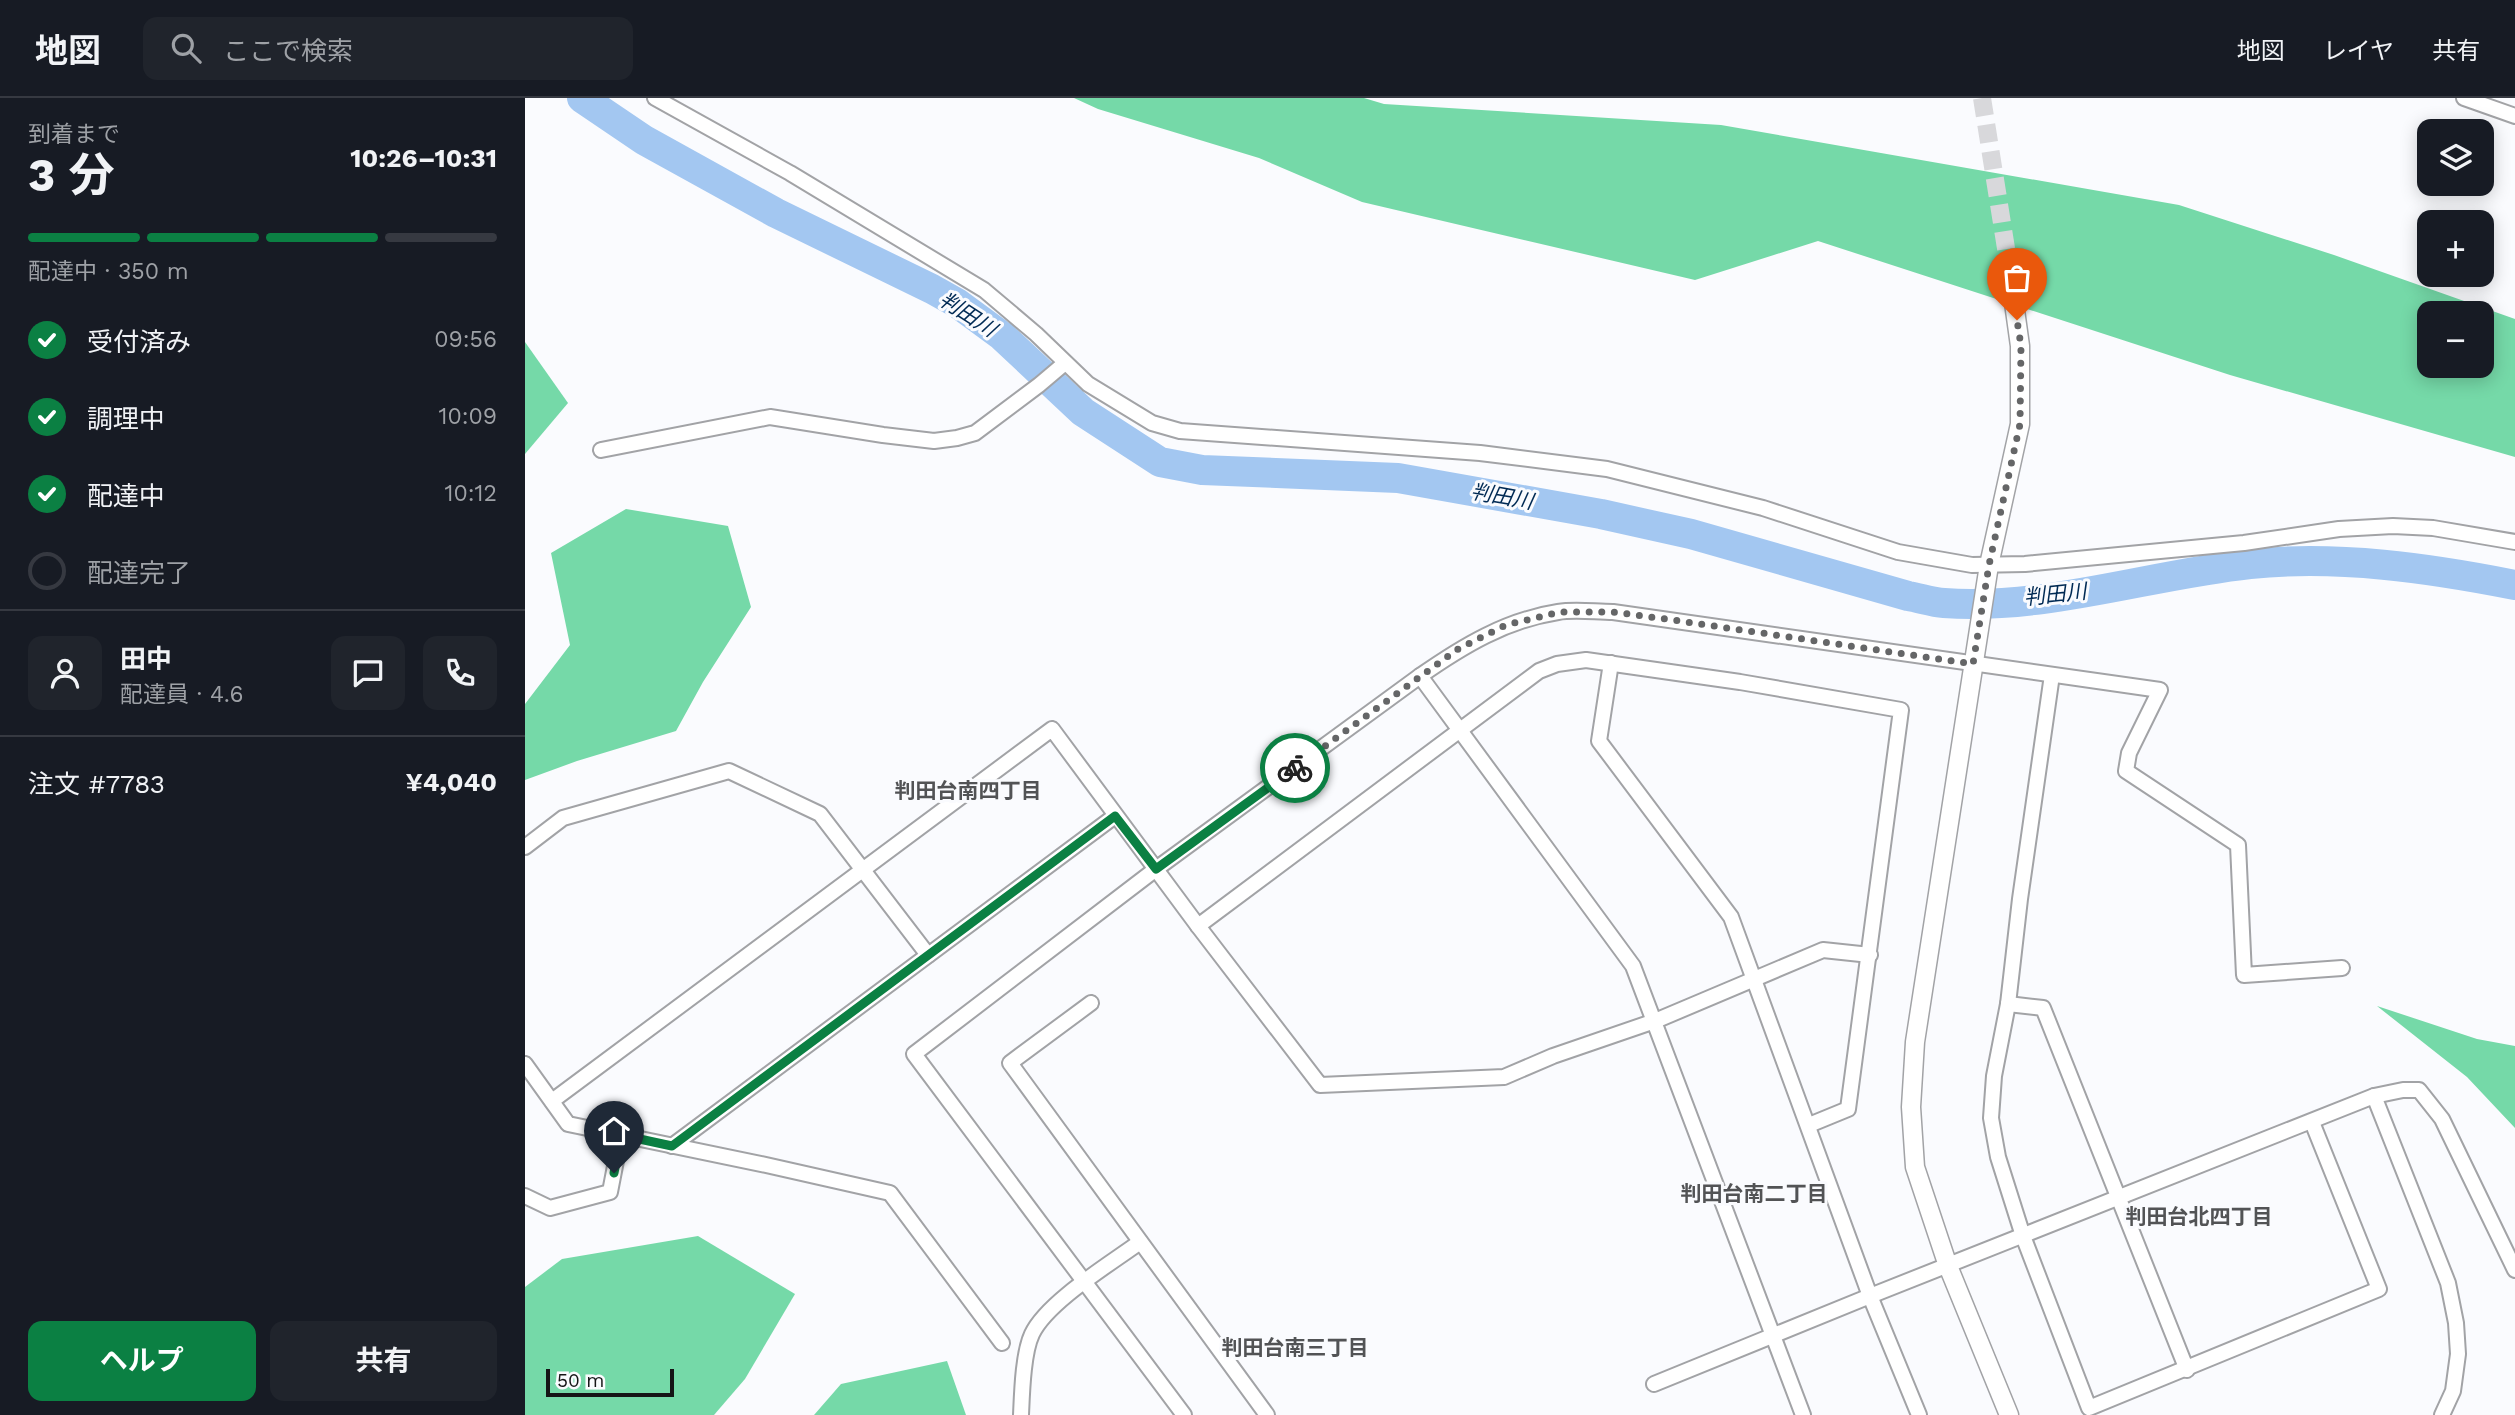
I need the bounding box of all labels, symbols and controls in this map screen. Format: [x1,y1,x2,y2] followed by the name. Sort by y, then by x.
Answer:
[143,17,633,80] search box
[167,29,205,67] icon: search
[35,31,101,70] text: 地図
[223,36,353,66] text: ここで検索
[2237,37,2285,65] text: 地図
[2323,37,2394,65] text: レイヤ
[2432,37,2480,65] text: 共有
[2417,119,2494,378] map controls
[2417,119,2494,196] button: layers
[28,121,120,148] text: 到着まで
[350,143,497,173] text: 10:26–10:31
[28,148,114,202] text: 3 分
[2417,210,2494,287] button: +
[1987,248,2047,320] pin
[28,258,189,285] text: 配達中 · 350 m
[1998,259,2036,297] icon: bag
[935,286,1003,343] water label: 判田川
[2417,301,2494,378] button: −
[28,321,66,359] icon: check
[434,326,497,353] text: 09:56
[87,327,191,357] text: 受付済み
[28,398,66,436] icon: check
[438,403,497,430] text: 10:09
[87,404,165,434] text: 調理中
[28,475,66,513] icon: check
[1469,478,1537,514] water label: 判田川
[445,480,497,507] text: 10:12
[87,481,165,511] text: 配達中
[87,558,191,588] text: 配達完了
[2022,578,2090,610] water label: 判田川
[28,636,102,710] button: person
[331,636,405,710] button: chat
[423,636,497,710] button: phone
[120,644,172,674] text: 田中
[120,681,243,708] text: 配達員 · 4.6
[1260,733,1330,803] courier
[1276,749,1314,787] icon: bike
[405,767,497,797] text: ¥4,040
[28,769,165,799] text: 注文 #7783
[895,778,1042,803] district label: 判田台南四丁目
[584,1101,644,1173] pin
[595,1112,633,1150] icon: home
[1681,1181,1828,1206] district label: 判田台南二丁目
[2126,1204,2273,1229] district label: 判田台北四丁目
[28,1321,256,1401] button: ヘルプ
[270,1321,497,1401] button: 共有
[1222,1335,1369,1360] district label: 判田台南三丁目
[546,1366,674,1398] scale bar
[557,1369,604,1392] text: 50 m

